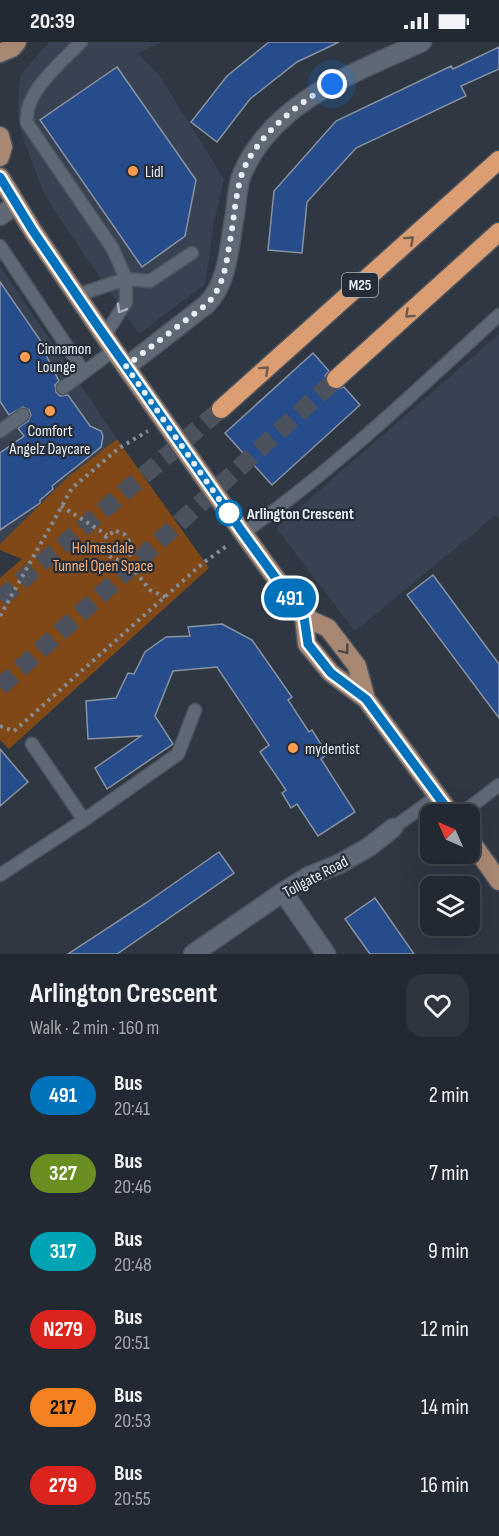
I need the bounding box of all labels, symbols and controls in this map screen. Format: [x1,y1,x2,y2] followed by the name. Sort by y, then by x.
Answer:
[30,8,75,35] text: 20:39
[317,69,347,99] your location
[145,163,164,182] place label: Lidl
[126,164,140,178] marker: Lidl
[403,236,414,247] one-way arrow
[342,273,378,297] road number: M25
[117,303,128,313] one-way arrow
[405,307,416,318] one-way arrow
[37,340,91,377] place label: Cinnamon Lounge
[18,350,32,364] marker: Cinnamon Lounge
[258,366,269,377] one-way arrow
[43,404,57,418] marker: Comfort Angelz Daycare
[9,422,91,459] place label: Comfort Angelz Daycare
[216,500,242,526] marker: Arlington Crescent
[246,505,354,524] place label: Arlington Crescent
[53,539,153,576] park label: Holmesdale Tunnel Open Space
[256,578,324,618] line badge: 491
[276,586,304,611] text: 491
[337,644,348,655] one-way arrow
[305,740,360,759] place label: mydentist
[286,741,300,755] marker: mydentist
[420,804,480,864] north arrow
[420,804,480,936] map controls
[280,852,351,902] street label: Tollgate Road
[420,876,480,936] button: layers
[406,974,469,1037] button: heart
[30,977,217,1010] text: Arlington Crescent
[30,1016,159,1040] text: Walk · 2 min · 160 m
[114,1070,143,1097] text: Bus
[429,1082,469,1109] text: 2 min
[49,1083,77,1108] text: 491
[114,1097,150,1121] text: 20:41
[114,1148,143,1175] text: Bus
[429,1160,469,1187] text: 7 min
[49,1161,77,1186] text: 327
[114,1175,152,1199] text: 20:46
[114,1226,143,1253] text: Bus
[428,1238,469,1265] text: 9 min
[50,1239,76,1264] text: 317
[114,1253,152,1277] text: 20:48
[114,1304,143,1331] text: Bus
[421,1316,469,1343] text: 12 min
[43,1317,83,1342] text: N279
[114,1331,150,1355] text: 20:51
[114,1382,143,1409] text: Bus
[421,1394,469,1421] text: 14 min
[50,1395,76,1420] text: 217
[114,1409,151,1433] text: 20:53
[114,1460,143,1487] text: Bus
[421,1472,469,1499] text: 16 min
[49,1473,77,1498] text: 279
[114,1487,151,1511] text: 20:55

